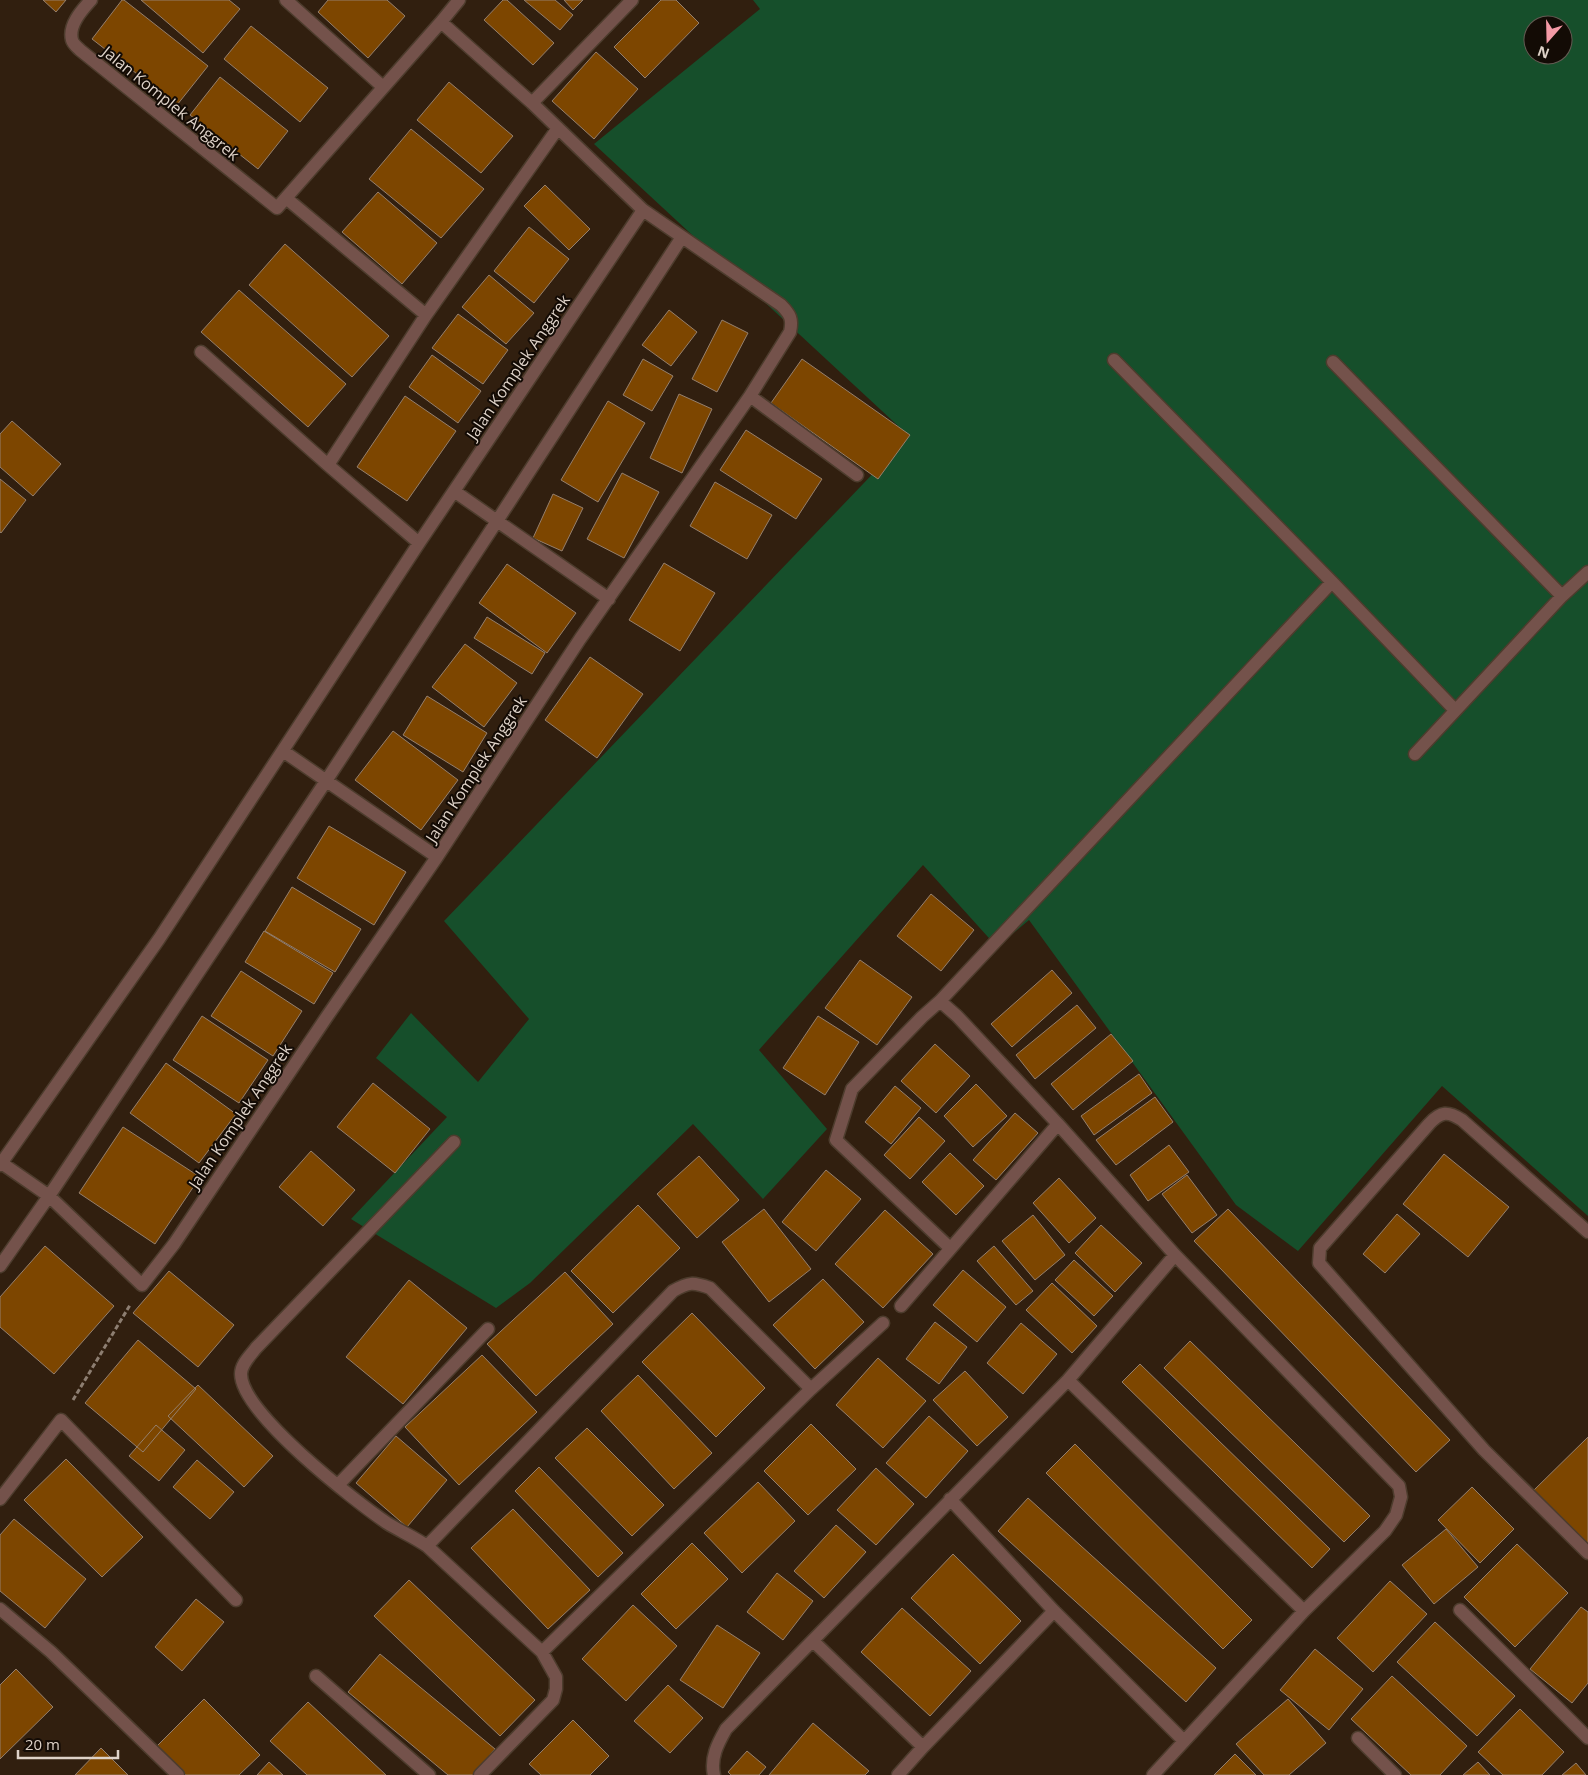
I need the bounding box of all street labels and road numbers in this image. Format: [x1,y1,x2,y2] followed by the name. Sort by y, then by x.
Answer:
[96,39,245,166] street label: Jalan Komplek Anggrek
[460,290,575,446] street label: Jalan Komplek Anggrek
[419,691,532,848] street label: Jalan Komplek Anggrek
[182,1039,297,1195] street label: Jalan Komplek Anggrek

